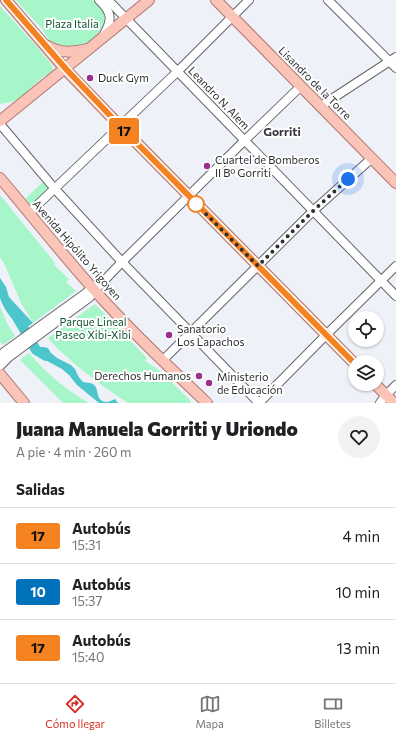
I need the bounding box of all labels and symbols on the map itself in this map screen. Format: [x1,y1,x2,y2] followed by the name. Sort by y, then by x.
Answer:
[45,17,99,30] park label: Plaza Italia
[276,44,355,122] street label: Lisandro de la Torre
[186,64,253,132] street label: Leandro N. Alem
[98,71,149,84] place label: Duck Gym
[85,73,95,83] marker: Duck Gym
[106,118,142,144] line badge: 17
[263,124,301,138] district label: Gorriti
[215,153,319,179] place label: Cuartel de Bomberos II Bº Gorriti
[202,161,212,171] marker: Cuartel de Bomberos II Bº Gorriti
[338,169,358,189] your location
[187,195,205,213] unlabelled marker
[30,197,124,302] street label: Avenida Hipólito Yrigoyen
[55,315,131,341] park label: Parque Lineal Paseo Xibi-Xibi
[177,322,244,348] place label: Sanatorio Los Lapachos
[164,330,174,340] marker: Sanatorio Los Lapachos
[94,369,191,382] place label: Derechos Humanos
[217,370,283,396] place label: Ministerio de Educación
[194,371,204,381] marker: Derechos Humanos
[204,378,214,388] marker: Ministerio de Educación

